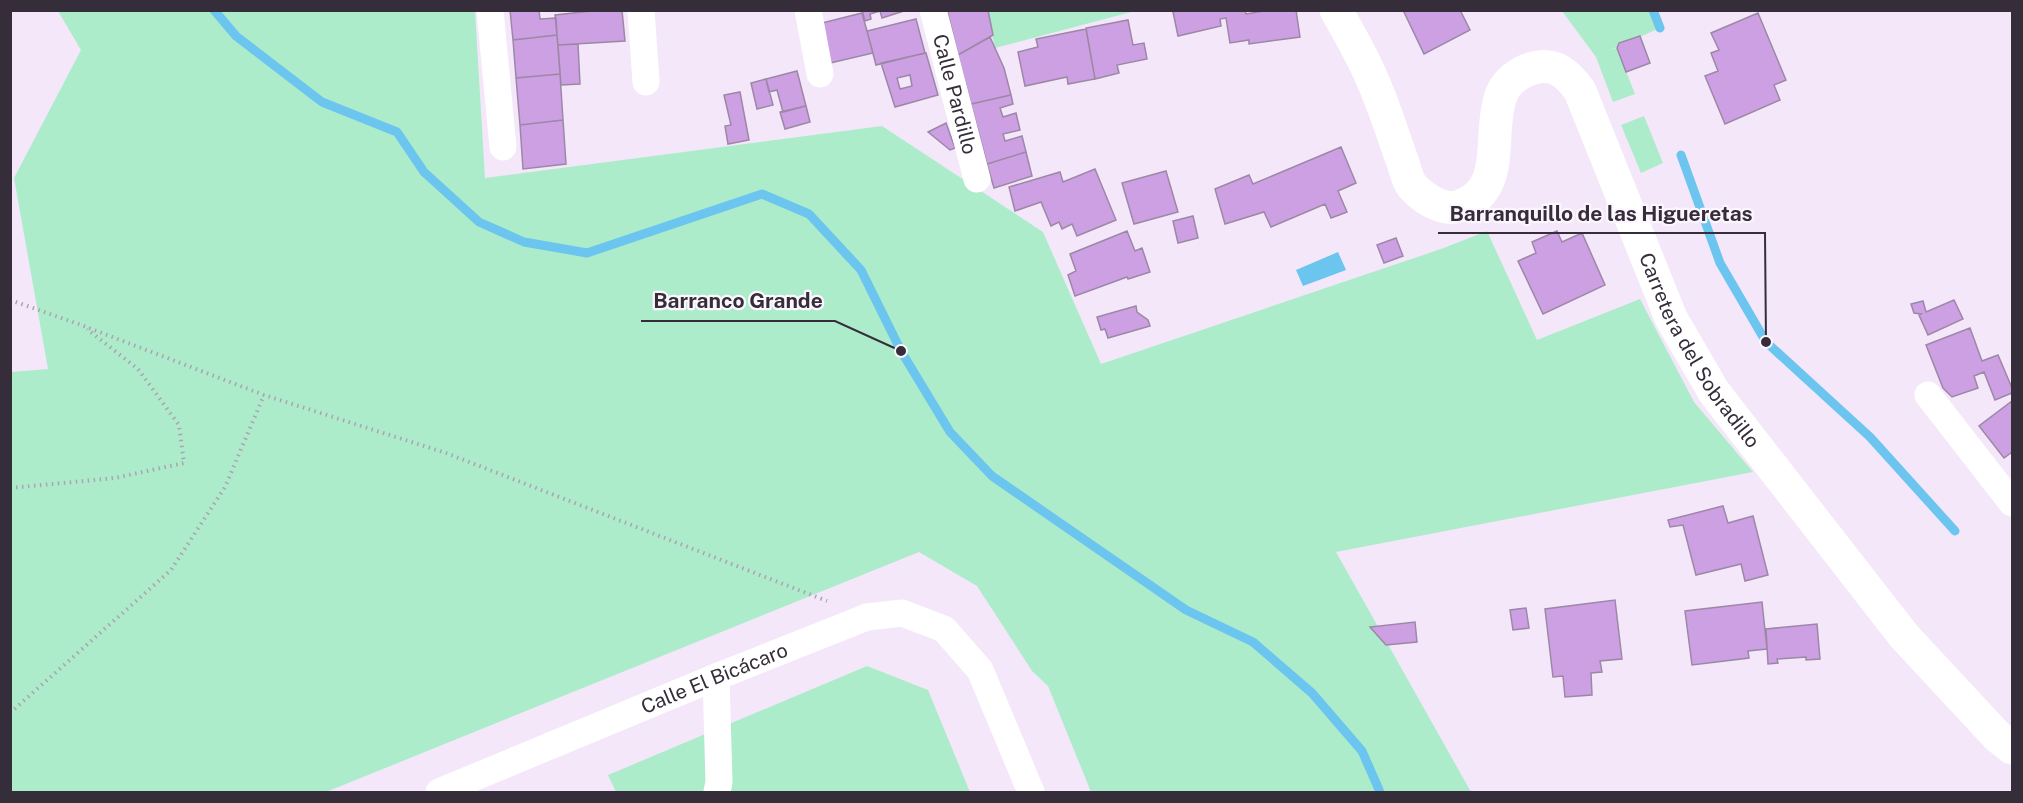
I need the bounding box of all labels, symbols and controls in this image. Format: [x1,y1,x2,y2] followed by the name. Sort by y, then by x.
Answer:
[928,32,982,157] street label: Calle Pardillo
[1438,194,1765,233] callout: Barranquillo de las Higueretas
[1449,201,1753,226] text: Barranquillo de las Higueretas
[1634,249,1765,453] street label: Carretera del Sobradillo
[641,282,835,321] callout: Barranco Grande
[653,288,823,313] text: Barranco Grande
[637,638,791,719] street label: Calle El Bicácaro

